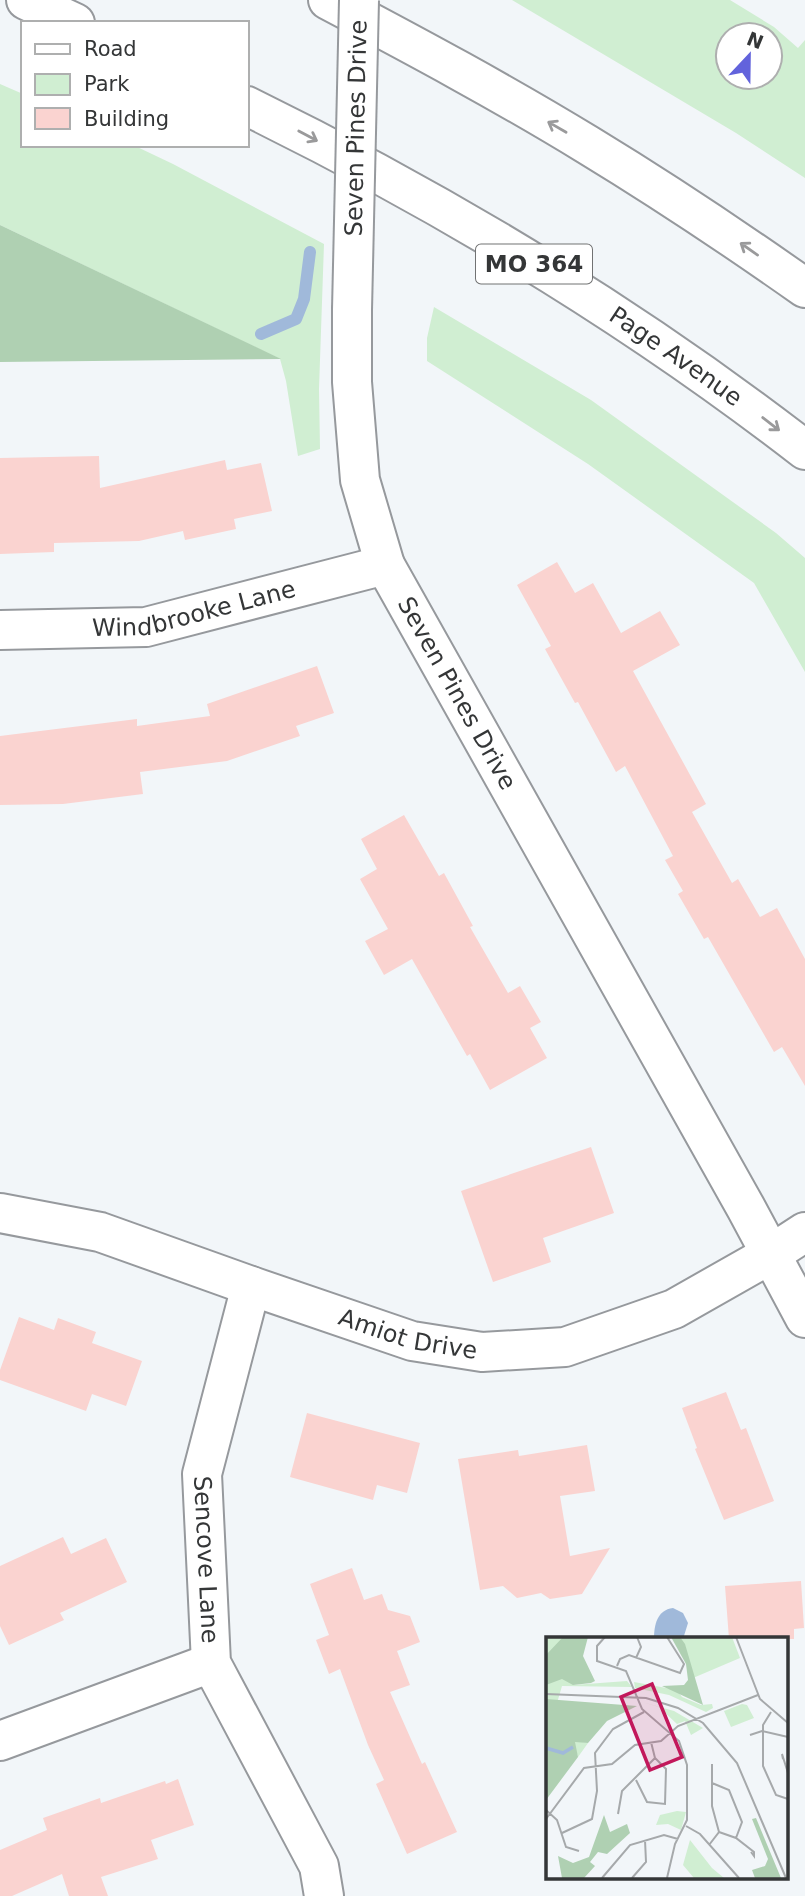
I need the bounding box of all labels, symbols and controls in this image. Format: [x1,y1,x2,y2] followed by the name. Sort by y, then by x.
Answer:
[340,19,373,237] street label: Seven Pines Drive
[21,21,248,147] legend
[714,21,784,91] north arrow
[744,27,767,53] text: N
[84,37,137,61] text: Road
[84,72,130,96] text: Park
[84,107,169,131] text: Building
[548,120,568,134] one-way arrow
[297,130,318,144] one-way arrow
[740,242,759,256] one-way arrow
[476,244,592,284] road number: MO 364
[604,301,748,412] street label: Page Avenue
[762,416,780,431] one-way arrow
[92,575,298,642] street label: Windbrooke Lane
[392,592,522,795] street label: Seven Pines Drive
[335,1303,479,1365] street label: Amiot Drive
[188,1475,224,1644] street label: Sencove Lane
[546,1637,788,1878] inset map

